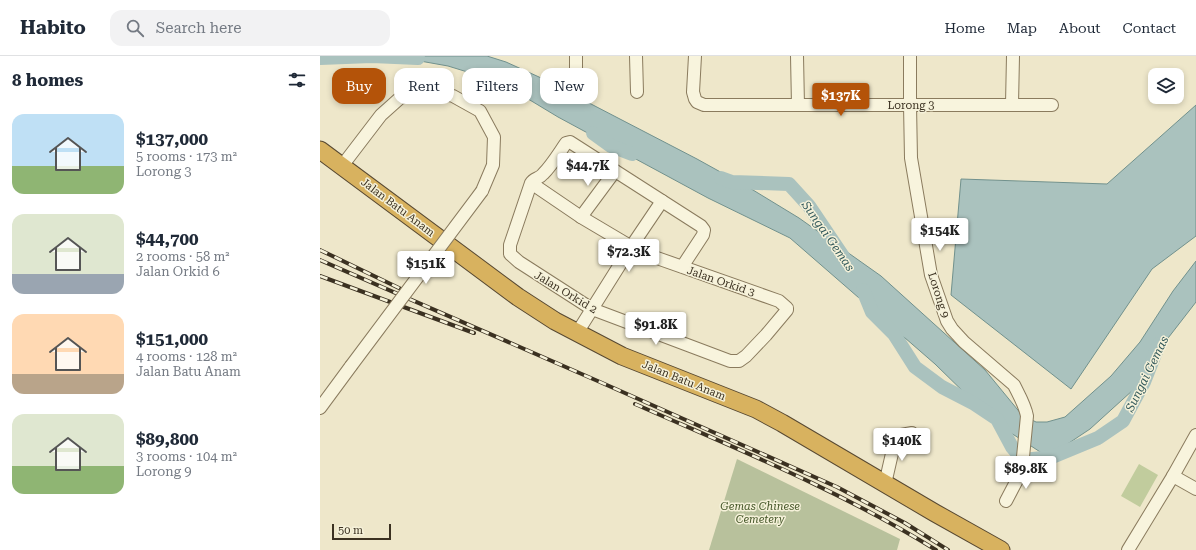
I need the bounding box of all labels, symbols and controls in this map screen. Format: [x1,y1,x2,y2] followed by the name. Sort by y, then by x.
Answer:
[110,10,390,46] search box
[20,16,86,39] text: Habito
[124,17,146,39] icon: search
[156,19,242,37] text: Search here
[944,20,985,36] text: Home
[1007,20,1037,36] text: Map
[1059,20,1101,36] text: About
[1123,20,1176,36] text: Contact
[332,68,386,104] chip: Buy
[394,68,454,104] chip: Rent
[462,68,532,104] chip: Filters
[540,68,598,104] chip: New
[1148,68,1184,104] map controls
[1148,68,1184,104] button: layers
[286,69,308,91] icon: filters
[12,70,83,90] text: 8 homes
[813,83,869,117] pin: $137K
[821,88,861,103] text: $137K
[887,99,935,112] street label: Lorong 3
[136,129,208,149] text: $137,000
[44,130,92,178] icon: home
[136,149,237,164] text: 5 rooms · 173 m²
[555,153,621,187] pin: $44.7K
[566,158,610,173] text: $44.7K
[136,164,192,179] text: Lorong 3
[358,175,437,239] street label: Jalan Batu Anam
[798,198,858,274] water label: Sungai Gemas
[912,218,968,252] pin: $154K
[920,223,960,238] text: $154K
[136,229,199,249] text: $44,700
[44,230,92,278] icon: home
[596,239,662,273] pin: $72.3K
[607,244,651,259] text: $72.3K
[136,249,230,264] text: 2 rooms · 58 m²
[398,251,454,285] pin: $151K
[406,256,446,271] text: $151K
[136,264,220,279] text: Jalan Orkid 6
[685,264,756,299] street label: Jalan Orkid 3
[532,269,599,316] street label: Jalan Orkid 2
[925,271,952,320] street label: Lorong 9
[623,312,689,346] pin: $91.8K
[634,317,678,332] text: $91.8K
[136,329,208,349] text: $151,000
[44,330,92,378] icon: home
[1122,334,1171,415] water label: Sungai Gemas
[136,349,237,364] text: 4 rooms · 128 m²
[640,358,727,403] street label: Jalan Batu Anam
[136,364,241,379] text: Jalan Batu Anam
[874,428,930,462] pin: $140K
[136,429,199,449] text: $89,800
[44,430,92,478] icon: home
[882,433,922,448] text: $140K
[136,449,237,464] text: 3 rooms · 104 m²
[993,456,1059,490] pin: $89.8K
[1004,461,1048,476] text: $89.8K
[136,464,192,479] text: Lorong 9
[720,500,800,526] park label: Gemas Chinese Cemetery
[332,522,391,541] scale bar
[338,524,363,537] text: 50 m

